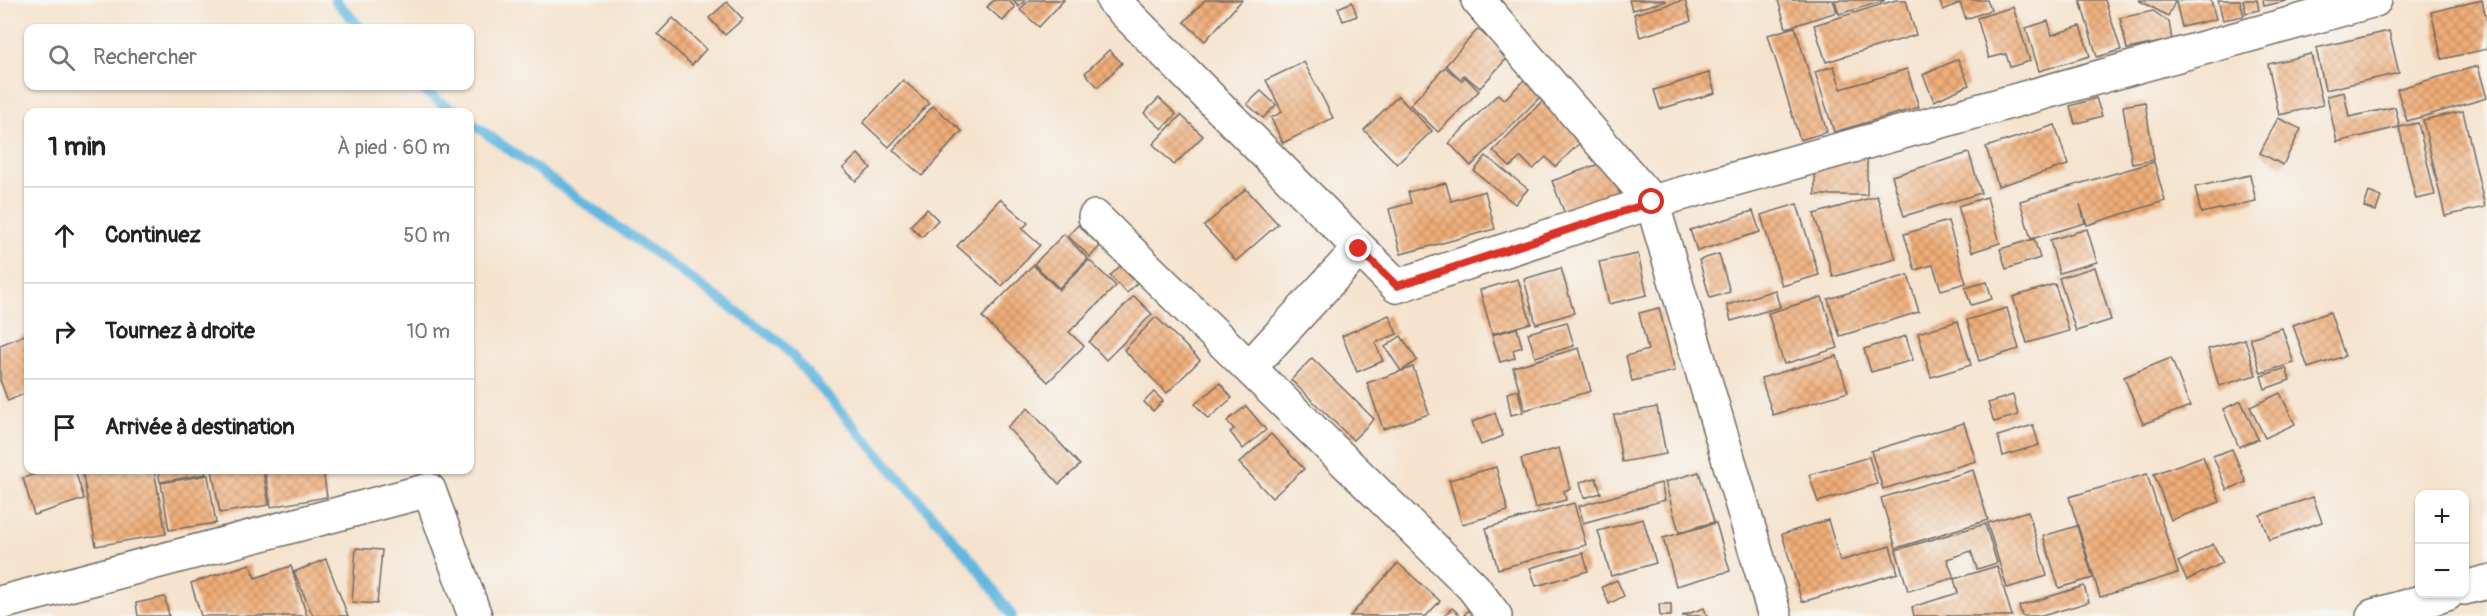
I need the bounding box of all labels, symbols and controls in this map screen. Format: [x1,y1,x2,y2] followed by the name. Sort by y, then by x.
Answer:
[24,24,474,90] search box
[45,41,78,74] icon: search
[93,43,197,71] text: Rechercher
[48,131,106,163] text: 1 min
[337,135,450,160] text: À pied · 60 m
[1638,188,1664,214] route start
[48,219,81,252] icon: ahead
[105,221,201,249] text: Continuez
[403,223,450,248] text: 50 m
[1345,235,1371,261] route end
[48,315,81,348] icon: right
[105,317,255,345] text: Tournez à droite
[406,319,450,344] text: 10 m
[48,411,81,444] icon: arrive
[105,413,295,441] text: Arrivée à destination
[2415,490,2469,598] map controls
[2415,490,2469,544] button: +
[2415,544,2469,598] button: −

